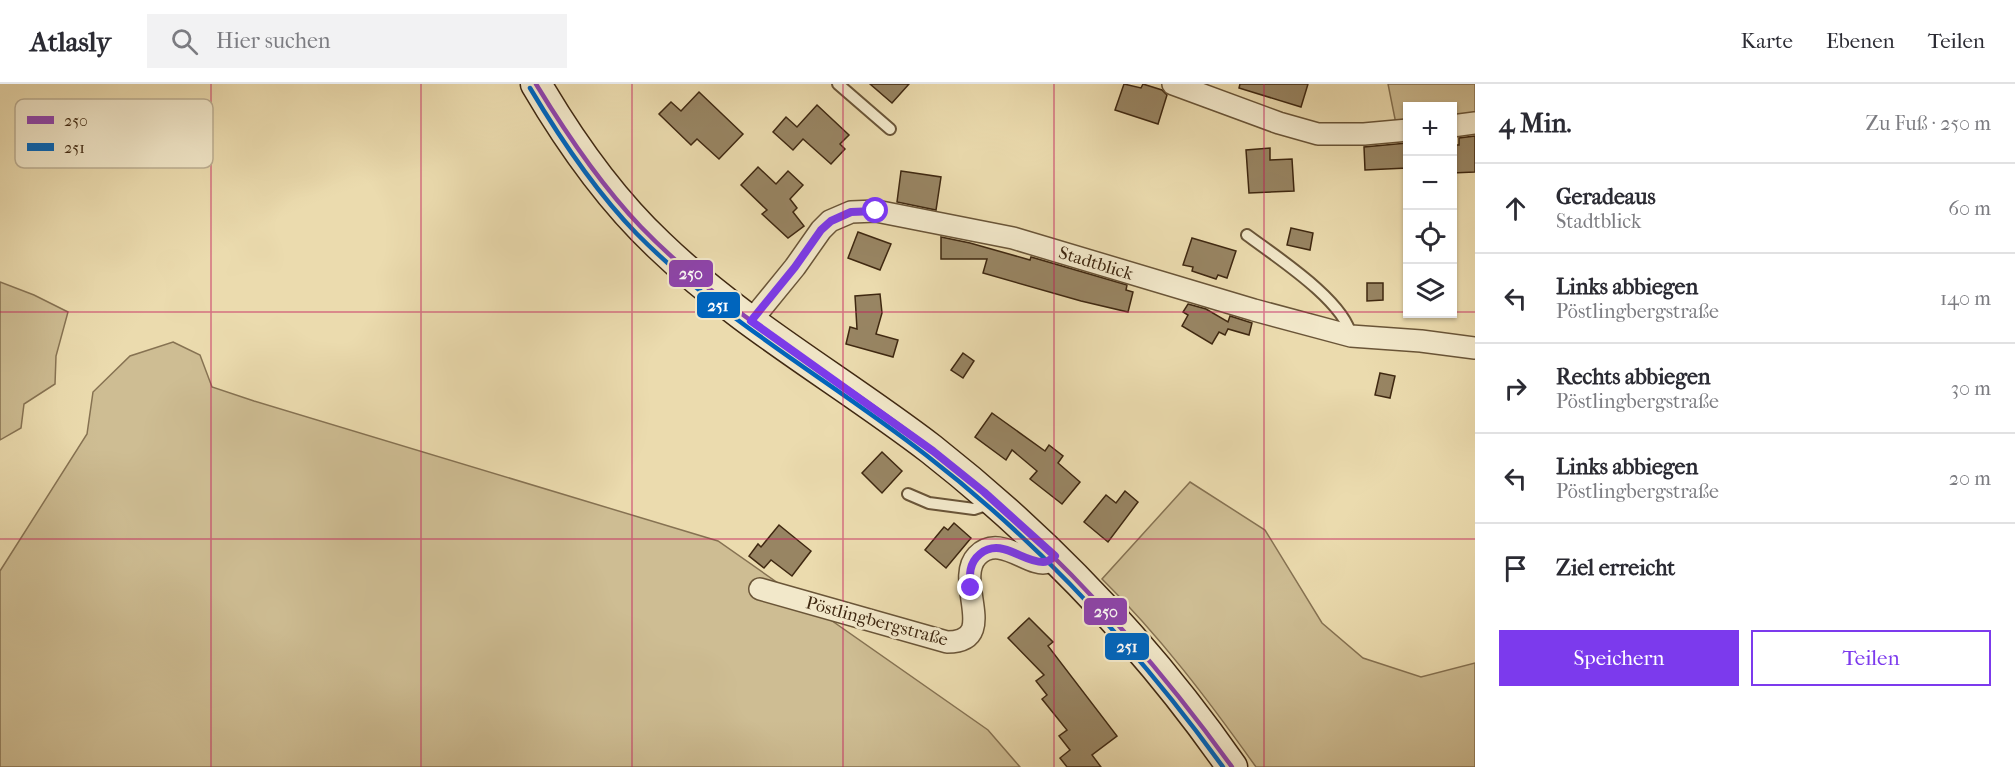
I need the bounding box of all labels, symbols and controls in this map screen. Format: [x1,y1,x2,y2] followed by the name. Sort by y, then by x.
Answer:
[147,14,567,68] search box
[30,25,111,58] text: Atlasly
[168,25,201,58] icon: search
[216,28,331,54] text: Hier suchen
[1741,29,1793,53] text: Karte
[1826,29,1895,53] text: Ebenen
[1928,29,1985,53] text: Teilen
[15,99,213,168] legend
[1403,102,1457,318] map controls
[1403,102,1457,156] button: +
[1499,108,1572,139] text: 4 Min.
[64,111,88,130] text: 250
[1866,112,1991,135] text: Zu Fuß · 250 m
[64,138,85,157] text: 251
[1403,156,1457,210] button: −
[1556,184,1656,210] text: Geradeaus
[1499,192,1532,225] icon: ahead
[862,197,888,223] route start
[1948,197,1991,220] text: 60 m
[1403,210,1457,264] button: locate
[1556,210,1641,233] text: Stadtblick
[1056,242,1136,285] street label: Stadtblick
[668,259,714,288] line badge: 250
[679,264,703,283] text: 250
[1403,264,1457,318] button: layers
[1556,274,1698,300] text: Links abbiegen
[1499,282,1532,315] icon: left
[1940,287,1991,310] text: 140 m
[696,291,741,319] line badge: 251
[708,296,729,315] text: 251
[1556,300,1719,323] text: Pöstlingbergstraße
[1556,364,1711,390] text: Rechts abbiegen
[1499,372,1532,405] icon: right
[1951,377,1991,400] text: 30 m
[1556,390,1719,413] text: Pöstlingbergstraße
[1556,454,1698,480] text: Links abbiegen
[1499,462,1532,495] icon: left
[1949,467,1991,490] text: 20 m
[1556,480,1719,503] text: Pöstlingbergstraße
[1499,552,1532,585] icon: arrive
[1556,555,1675,581] text: Ziel erreicht
[957,574,983,600] route end
[803,592,950,651] street label: Pöstlingbergstraße
[1083,597,1128,626] line badge: 250
[1094,602,1118,621] text: 250
[1499,630,1739,686] button: Speichern
[1751,630,1991,686] button: Teilen
[1104,632,1150,661] line badge: 251
[1117,637,1138,656] text: 251

